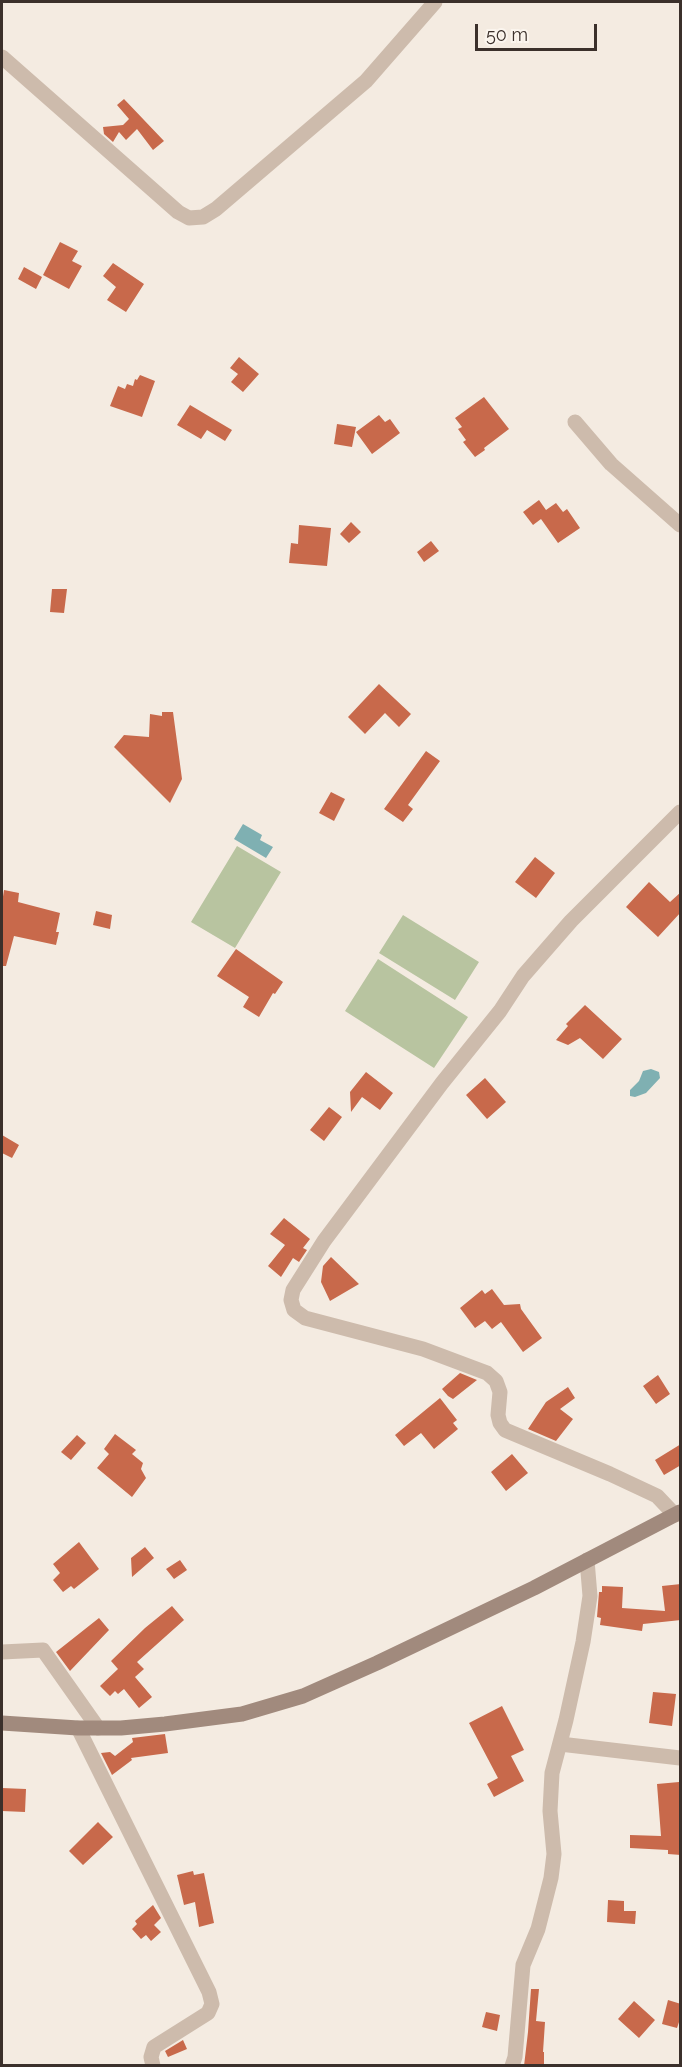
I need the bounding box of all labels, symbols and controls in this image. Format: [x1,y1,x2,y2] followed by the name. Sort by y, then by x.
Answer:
[478,12,600,50] scale bar
[486,24,528,45] text: 50 m

